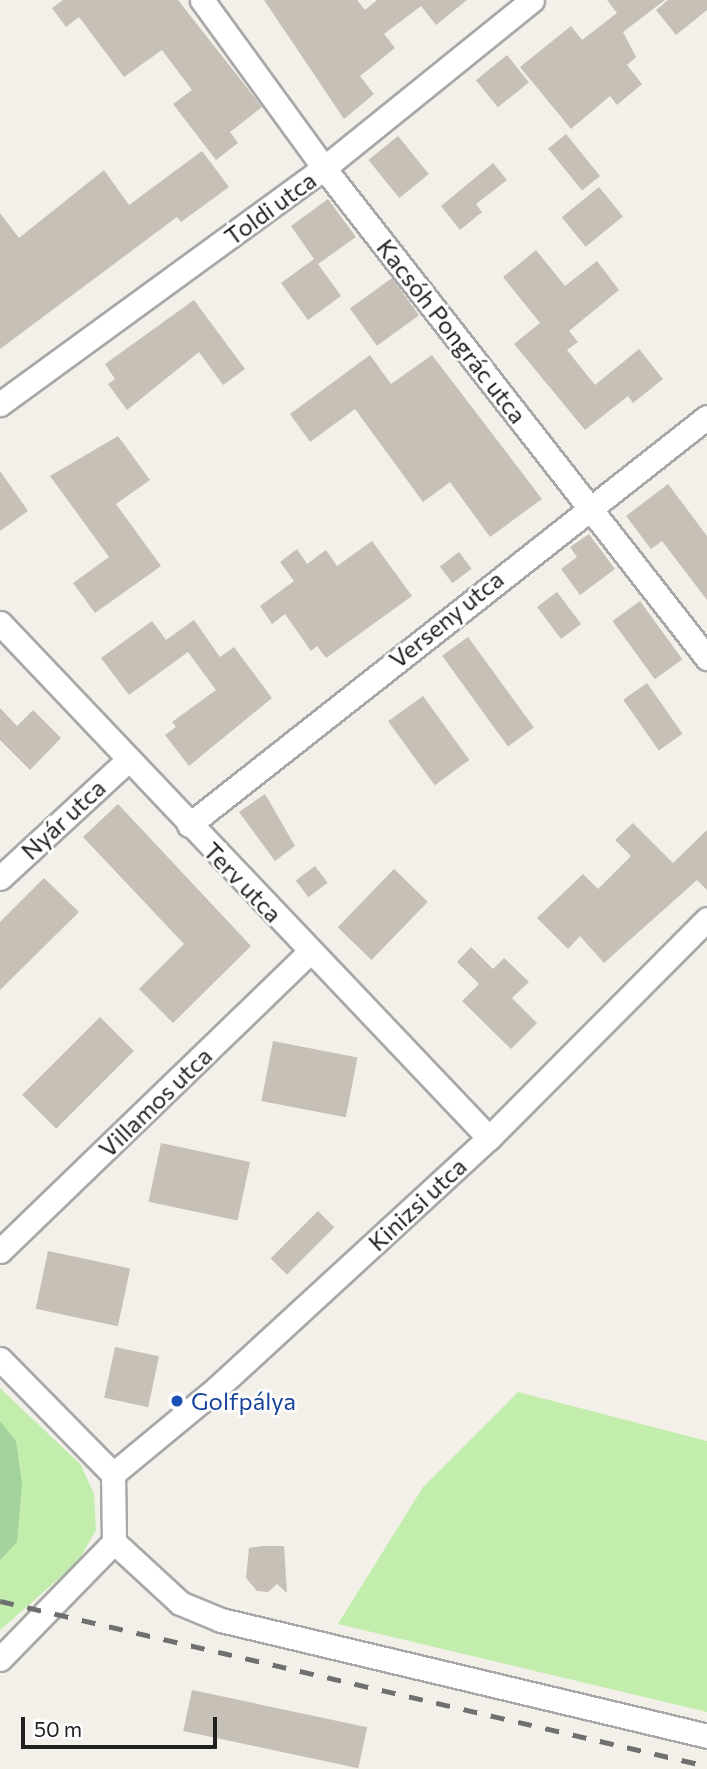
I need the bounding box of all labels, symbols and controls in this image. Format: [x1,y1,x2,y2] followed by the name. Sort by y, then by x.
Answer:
[219,165,321,251] street label: Toldi utca
[371,233,533,429] street label: Kacsóh Pongrác utca
[383,564,509,674] street label: Verseny utca
[15,773,111,865] street label: Nyár utca
[198,836,288,928] street label: Terv utca
[93,1041,217,1163] street label: Villamos utca
[362,1151,472,1257] street label: Kinizsi utca
[191,1387,296,1415] place label: Golfpálya
[169,1393,185,1409] marker: Golfpálya
[24,1702,220,1746] scale bar
[34,1716,82,1741] text: 50 m

